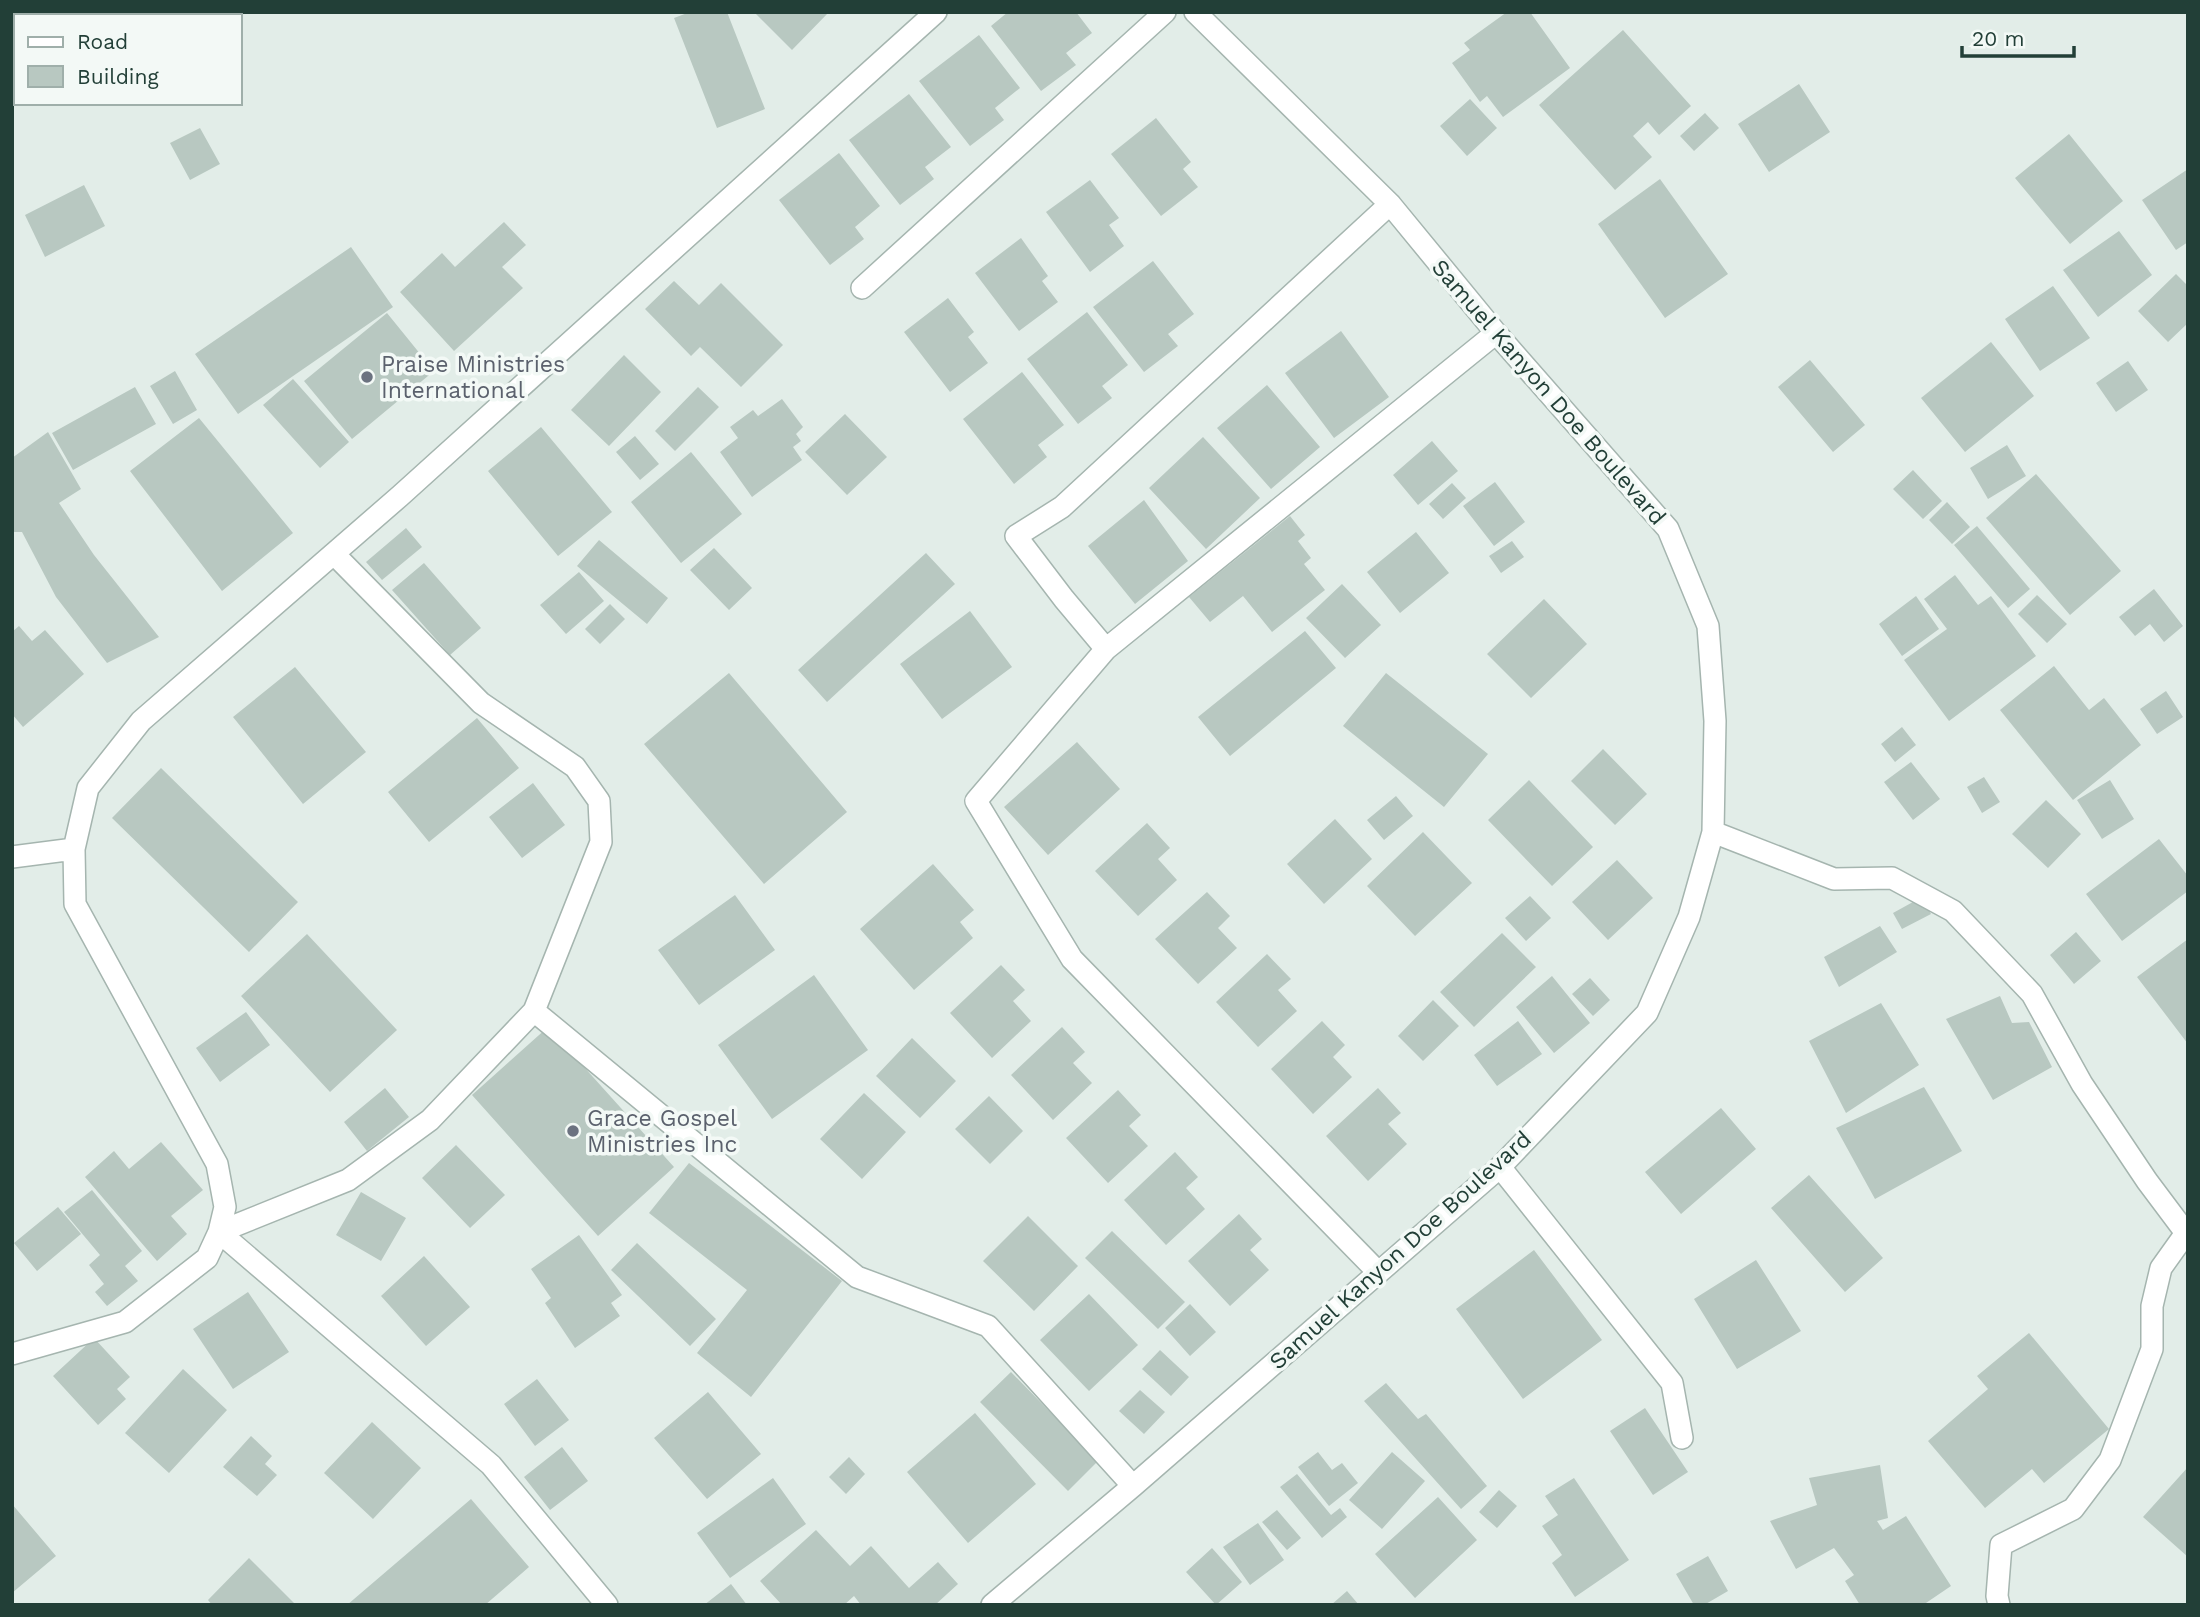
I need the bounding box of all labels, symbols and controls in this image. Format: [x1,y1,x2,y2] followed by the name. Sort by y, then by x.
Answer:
[14,14,242,105] legend
[1962,14,2074,58] scale bar
[1972,26,2024,51] text: 20 m
[77,29,128,54] text: Road
[77,64,159,89] text: Building
[1426,254,1671,531] street label: Samuel Kanyon Doe Boulevard
[381,351,565,404] place label: Praise Ministries International
[359,369,375,385] marker: Praise Ministries International
[587,1105,737,1158] place label: Grace Gospel Ministries Inc
[565,1123,581,1139] marker: Grace Gospel Ministries Inc
[1264,1126,1537,1375] street label: Samuel Kanyon Doe Boulevard

